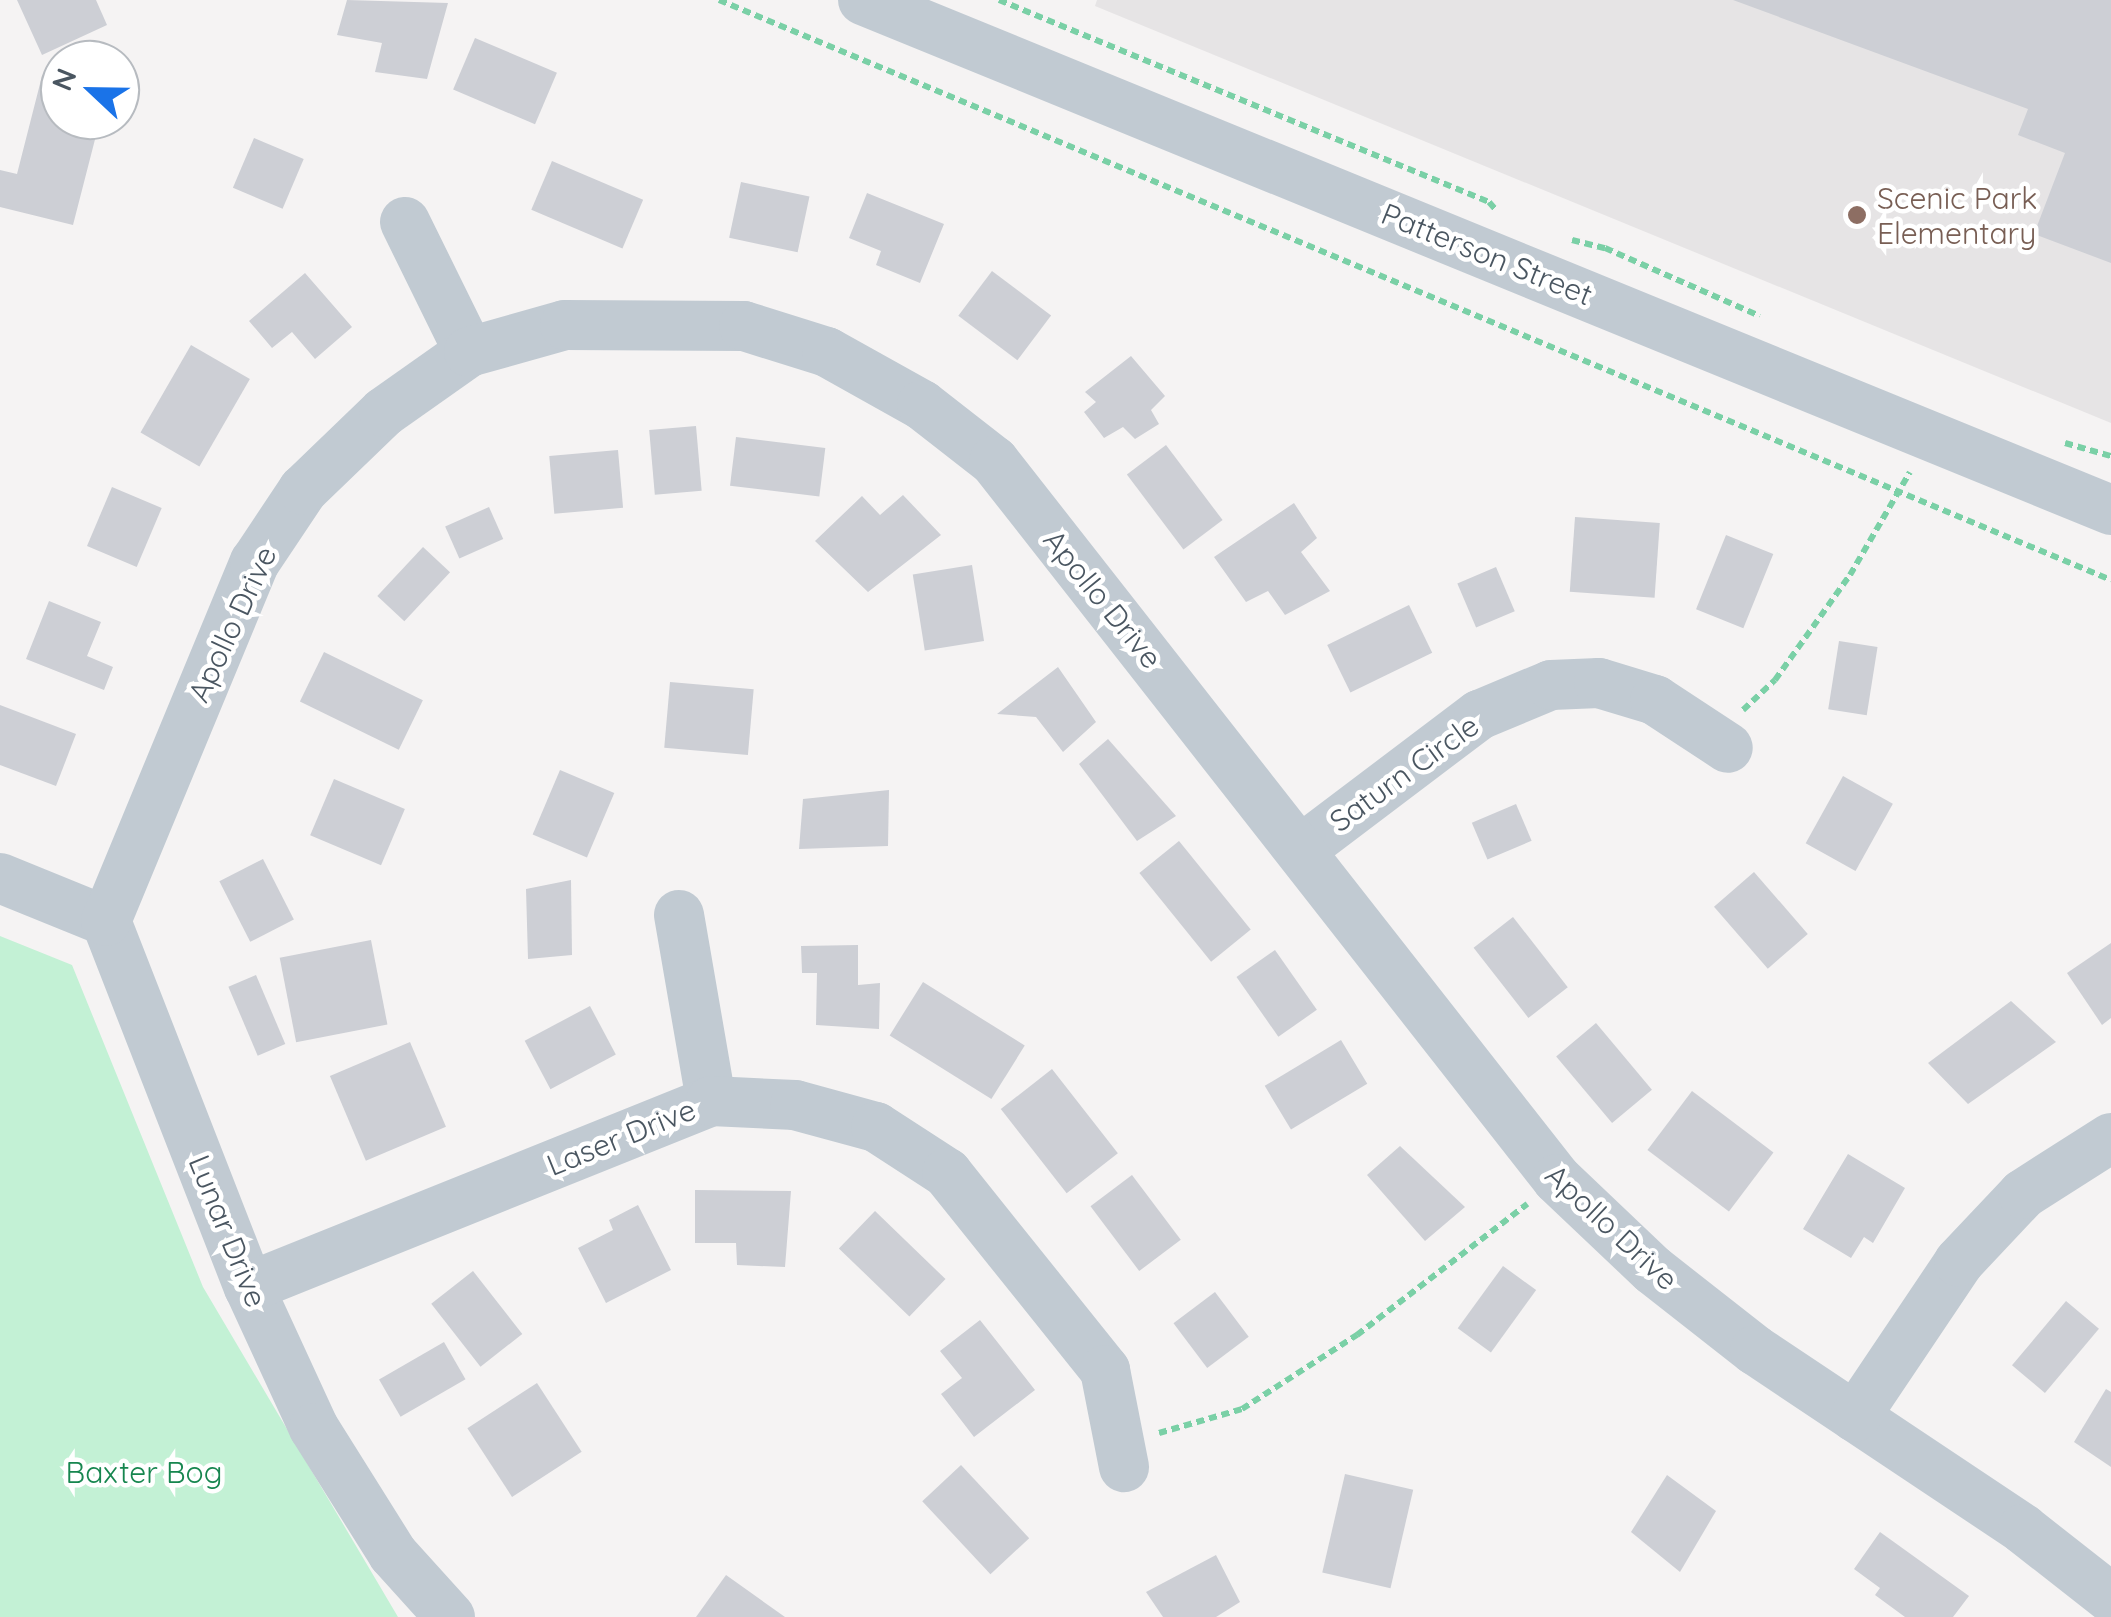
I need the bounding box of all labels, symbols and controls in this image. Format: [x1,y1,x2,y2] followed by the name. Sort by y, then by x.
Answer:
[40,40,140,140] north arrow
[43,63,84,95] text: N
[1877,180,2037,250] place label: Scenic Park Elementary
[1376,195,1598,313] street label: Patterson Street
[1846,204,1868,226] marker: Scenic Park Elementary
[1036,522,1170,676] street label: Apollo Drive
[180,540,284,708] street label: Apollo Drive
[1322,707,1486,839] street label: Saturn Circle
[541,1091,701,1183] street label: Laser Drive
[181,1150,275,1312] street label: Lunar Drive
[1538,1157,1686,1297] street label: Apollo Drive
[66,1454,222,1490] park label: Baxter Bog

